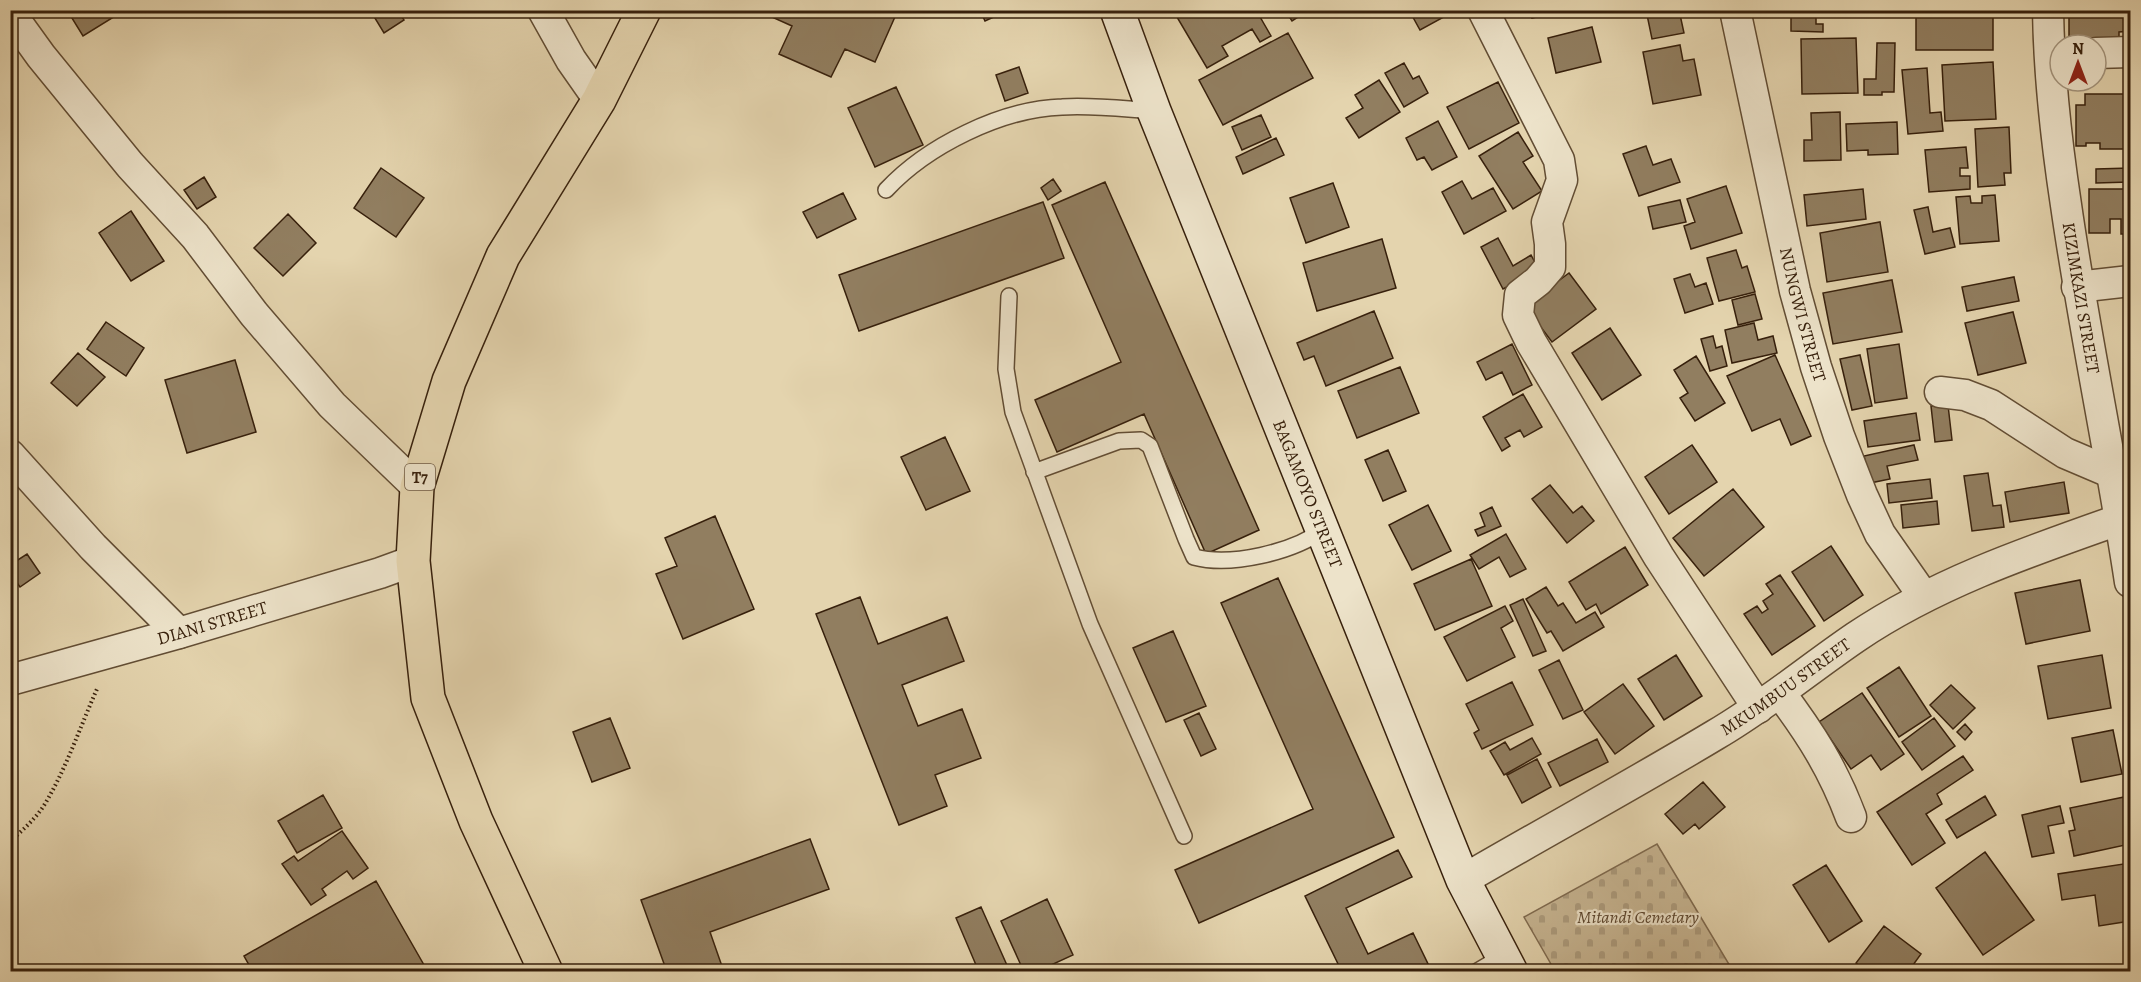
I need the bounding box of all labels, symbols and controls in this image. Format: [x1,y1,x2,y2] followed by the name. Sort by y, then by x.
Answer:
[2048,33,2108,93] north arrow
[2072,38,2084,60] text: N
[2057,220,2106,376] street label: KIZIMKAZI STREET
[1774,245,1832,385] street label: NUNGWI STREET
[1267,416,1348,571] street label: BAGAMOYO STREET
[405,464,435,490] road number: T7
[154,595,270,651] street label: DIANI STREET
[1716,632,1855,741] street label: MKUMBUU STREET
[1577,905,1699,929] park label: Mitandi Cemetary

